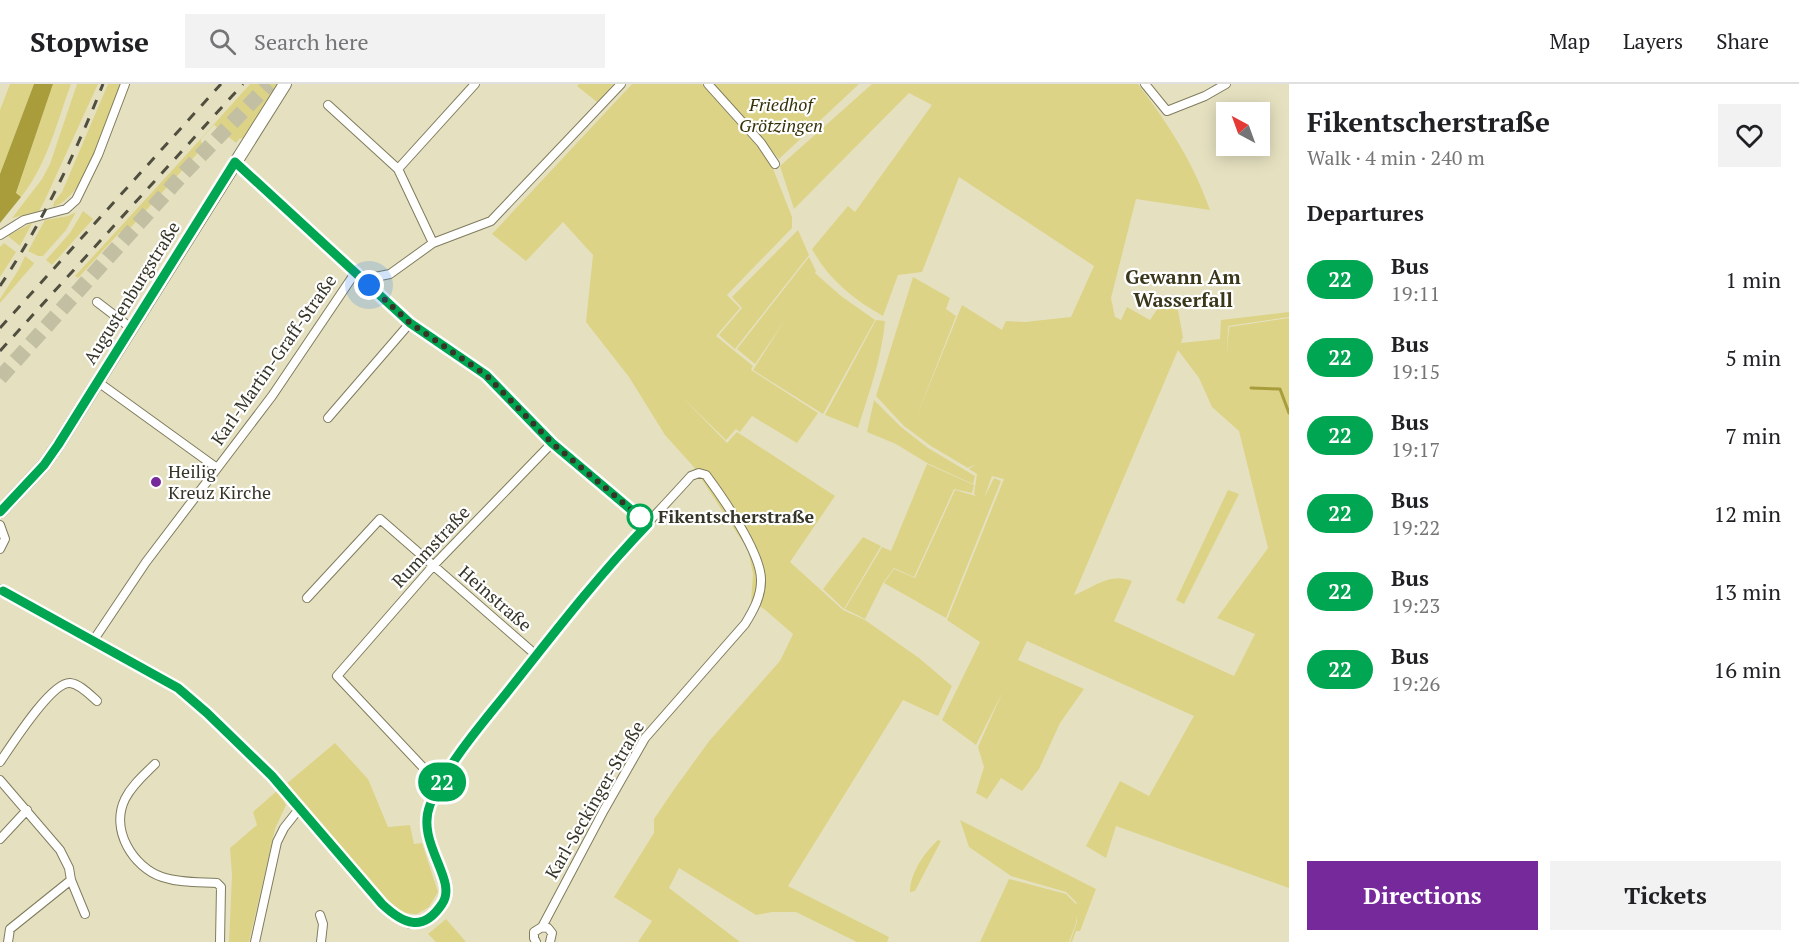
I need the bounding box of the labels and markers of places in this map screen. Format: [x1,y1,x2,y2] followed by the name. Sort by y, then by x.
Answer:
[168,459,271,504] place label: Heilig Kreuz Kirche
[149,475,163,489] marker: Heilig Kreuz Kirche
[627,504,653,530] marker: Fikentscherstraße
[658,504,815,528] place label: Fikentscherstraße

